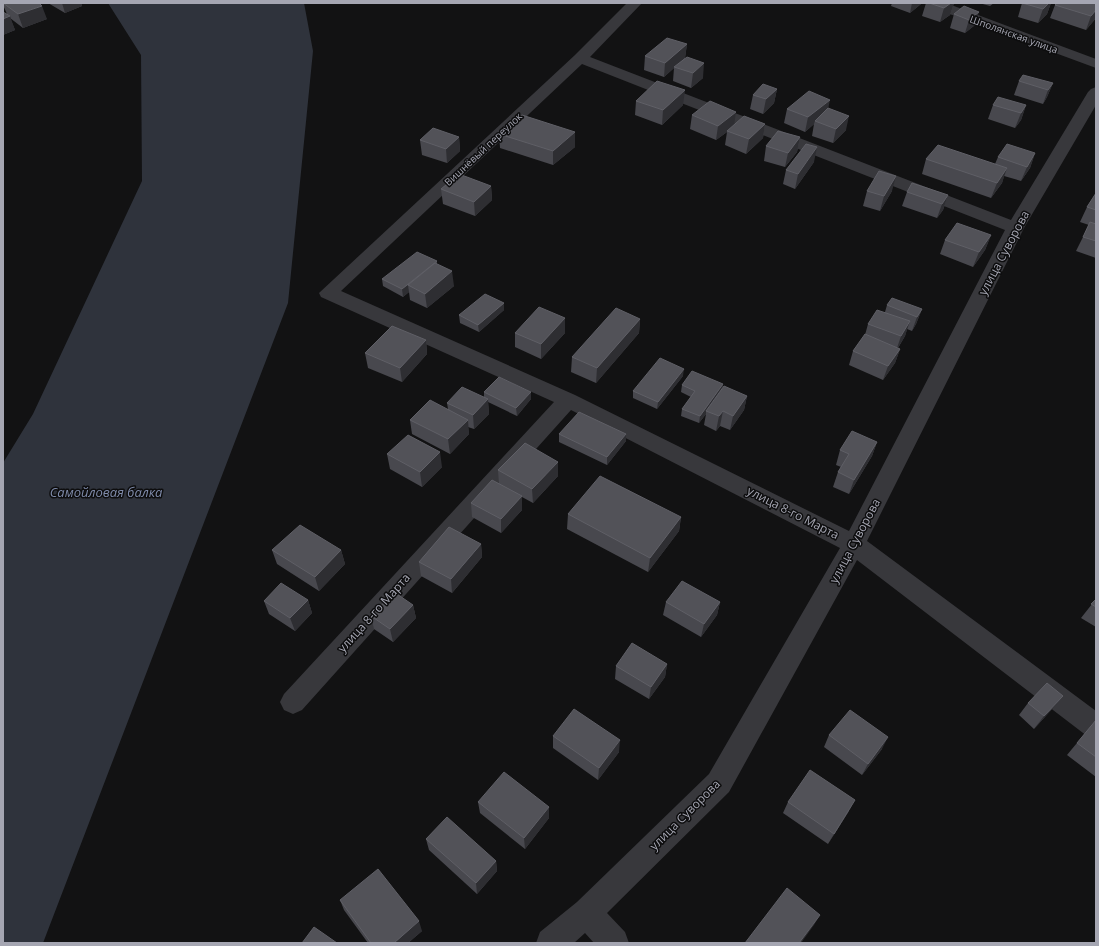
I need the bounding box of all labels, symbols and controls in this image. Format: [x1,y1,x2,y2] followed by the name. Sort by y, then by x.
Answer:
[968,12,1060,56] street label: Шполянская улица
[441,109,525,189] street label: Вишнёвый переулок
[974,207,1033,298] street label: улица Суворова
[744,482,842,543] street label: улица 8-го Марта
[50,483,163,501] water label: Самойловая балка
[825,495,884,586] street label: улица Суворова
[333,569,414,656] street label: улица 8-го Марта
[646,776,724,854] street label: улица Суворова

